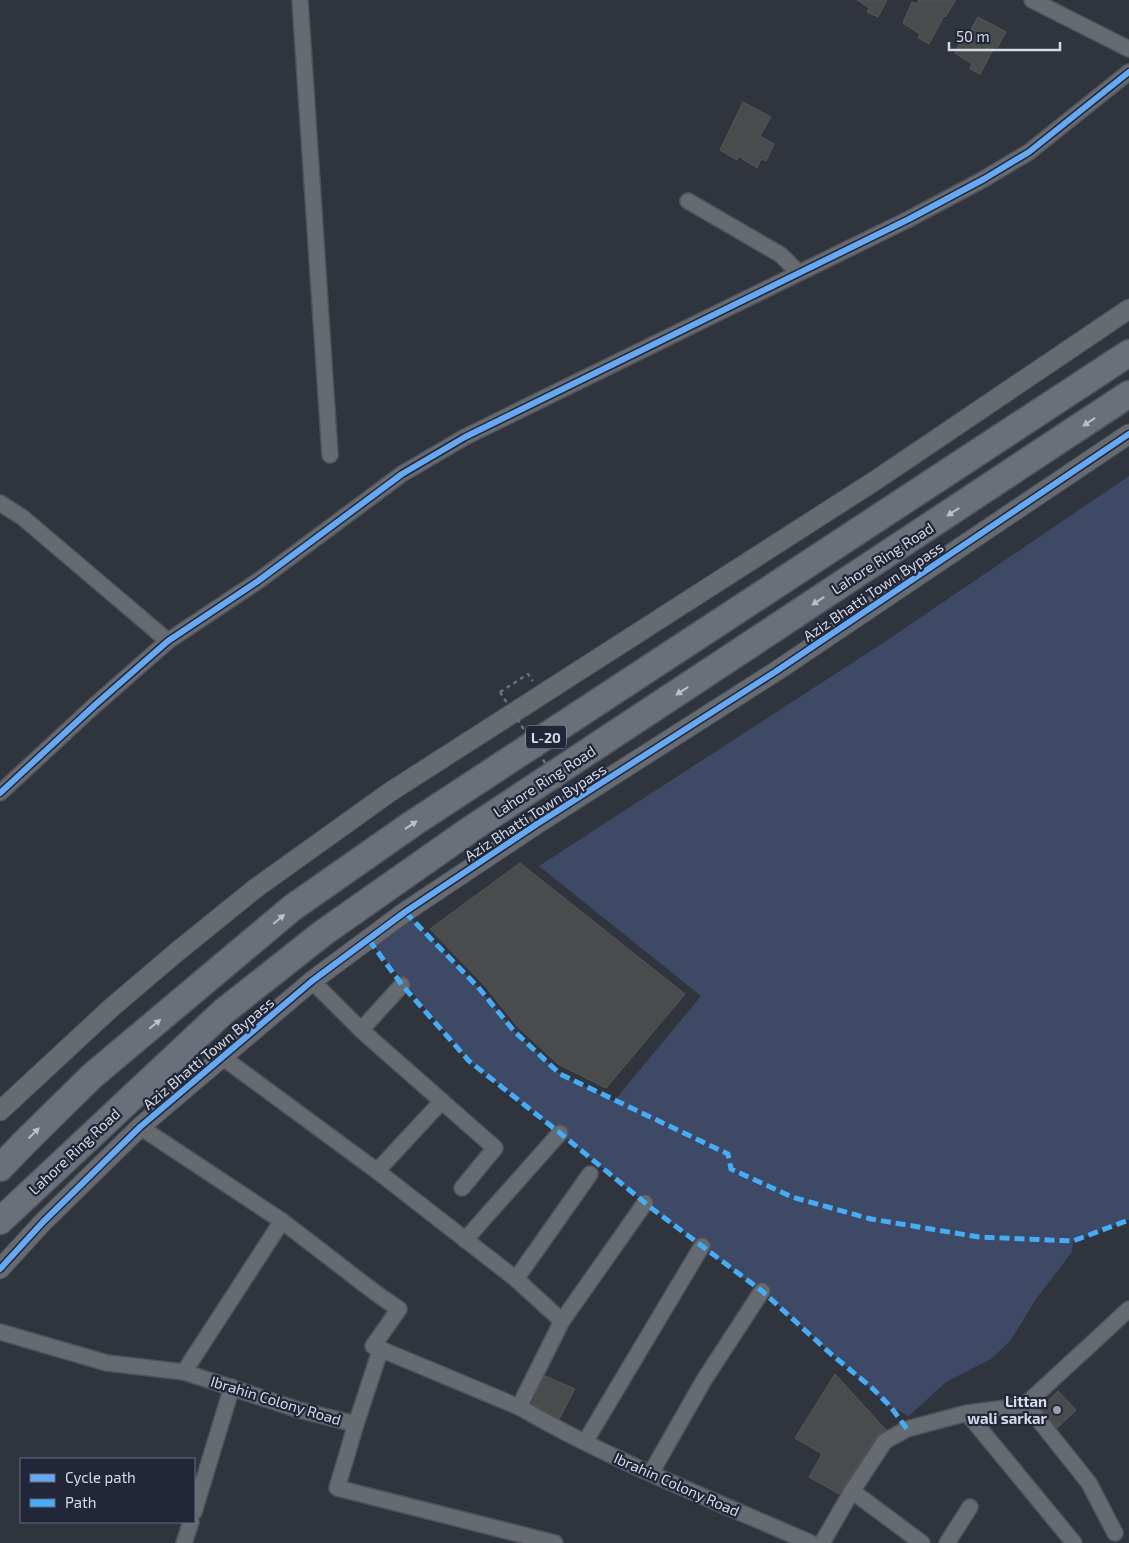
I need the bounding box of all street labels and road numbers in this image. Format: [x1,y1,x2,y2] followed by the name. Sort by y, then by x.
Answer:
[827,518,937,598] street label: Lahore Ring Road
[799,537,947,645] street label: Aziz Bhatti Town Bypass
[526,726,566,749] road number: L-20
[489,741,599,821] street label: Lahore Ring Road
[461,759,609,865] street label: Aziz Bhatti Town Bypass
[139,993,277,1113] street label: Aziz Bhatti Town Bypass
[25,1104,123,1198] street label: Lahore Ring Road
[209,1372,343,1428] street label: Ibrahin Colony Road
[611,1448,743,1520] street label: Ibrahin Colony Road

